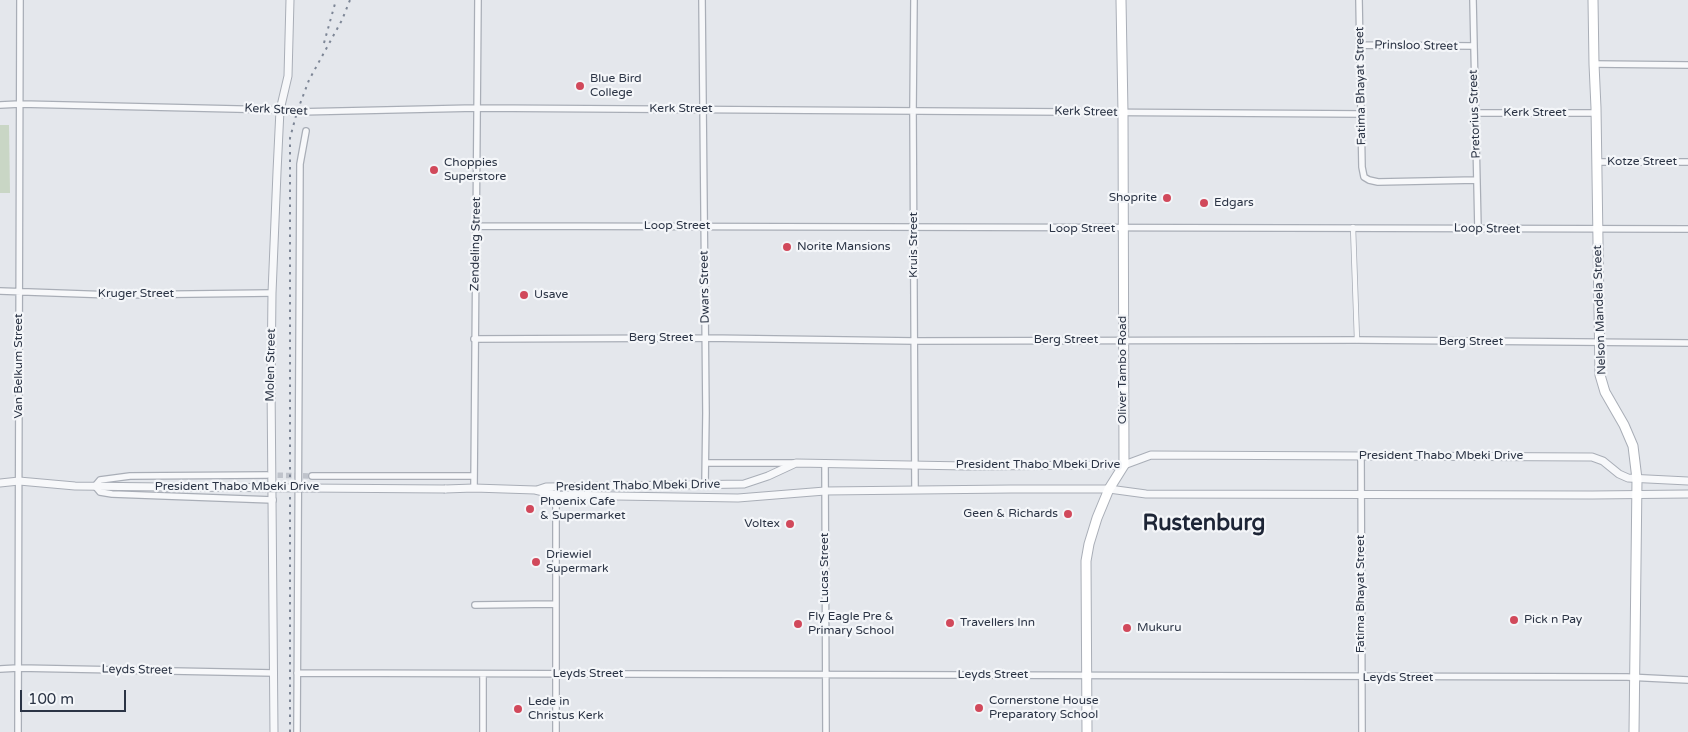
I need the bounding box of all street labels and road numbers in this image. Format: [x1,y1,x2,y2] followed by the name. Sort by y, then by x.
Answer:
[1353,27,1369,145] street label: Fatima Bhayat Street
[1374,38,1458,54] street label: Prinsloo Street
[1466,69,1484,159] street label: Pretorius Street
[244,101,308,119] street label: Kerk Street
[649,102,713,116] street label: Kerk Street
[1054,104,1118,120] street label: Kerk Street
[1503,106,1567,120] street label: Kerk Street
[1607,155,1677,169] street label: Kotze Street
[468,197,484,291] street label: Zendeling Street
[907,212,921,278] street label: Kruis Street
[644,219,710,233] street label: Loop Street
[1454,221,1520,237] street label: Loop Street
[1049,222,1115,236] street label: Loop Street
[1591,245,1609,375] street label: Nelson Mandela Street
[697,250,713,324] street label: Dwars Street
[98,287,174,301] street label: Kruger Street
[12,313,26,419] street label: Van Belkum Street
[1116,316,1130,424] street label: Oliver Tambo Road
[263,328,279,402] street label: Molen Street
[629,331,693,345] street label: Berg Street
[1034,333,1098,347] street label: Berg Street
[1439,335,1503,349] street label: Berg Street
[1359,449,1523,463] street label: President Thabo Mbeki Drive
[956,458,1120,472] street label: President Thabo Mbeki Drive
[556,477,720,495] street label: President Thabo Mbeki Drive
[155,480,319,494] street label: President Thabo Mbeki Drive
[818,533,832,603] street label: Lucas Street
[1354,535,1368,653] street label: Fatima Bhayat Street
[102,662,172,678] street label: Leyds Street
[553,667,623,681] street label: Leyds Street
[958,668,1028,682] street label: Leyds Street
[1363,671,1433,685] street label: Leyds Street

